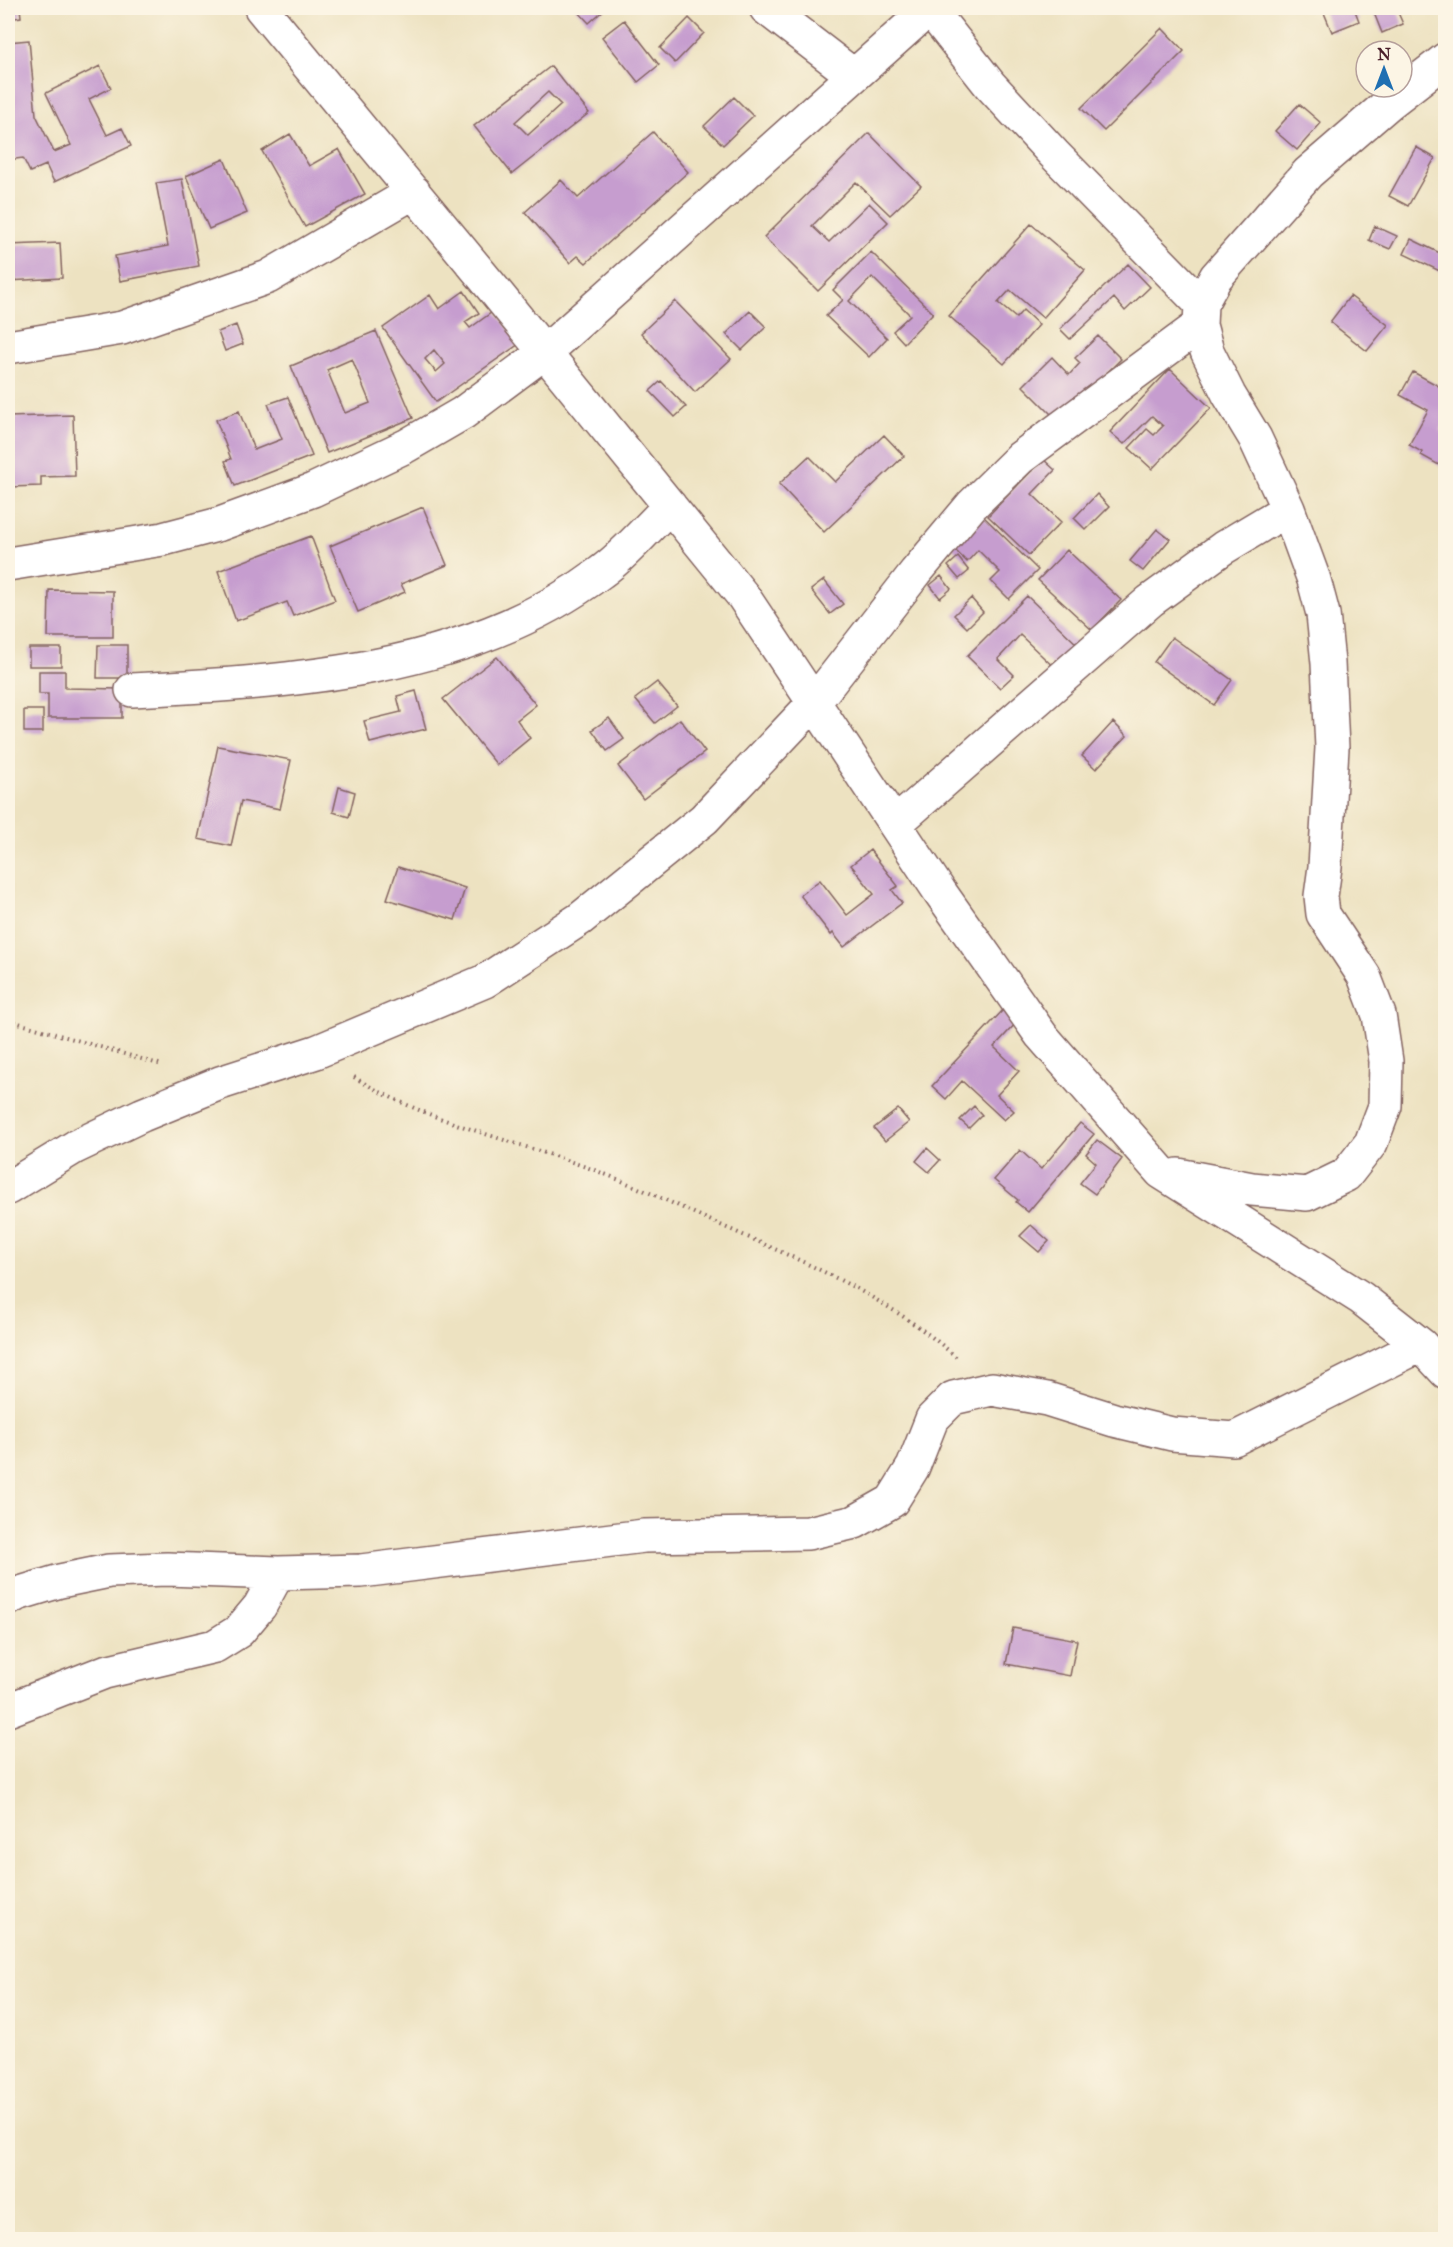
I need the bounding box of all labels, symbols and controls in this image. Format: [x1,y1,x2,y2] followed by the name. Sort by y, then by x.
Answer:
[1354,39,1414,99] north arrow
[1377,45,1391,64] text: N

